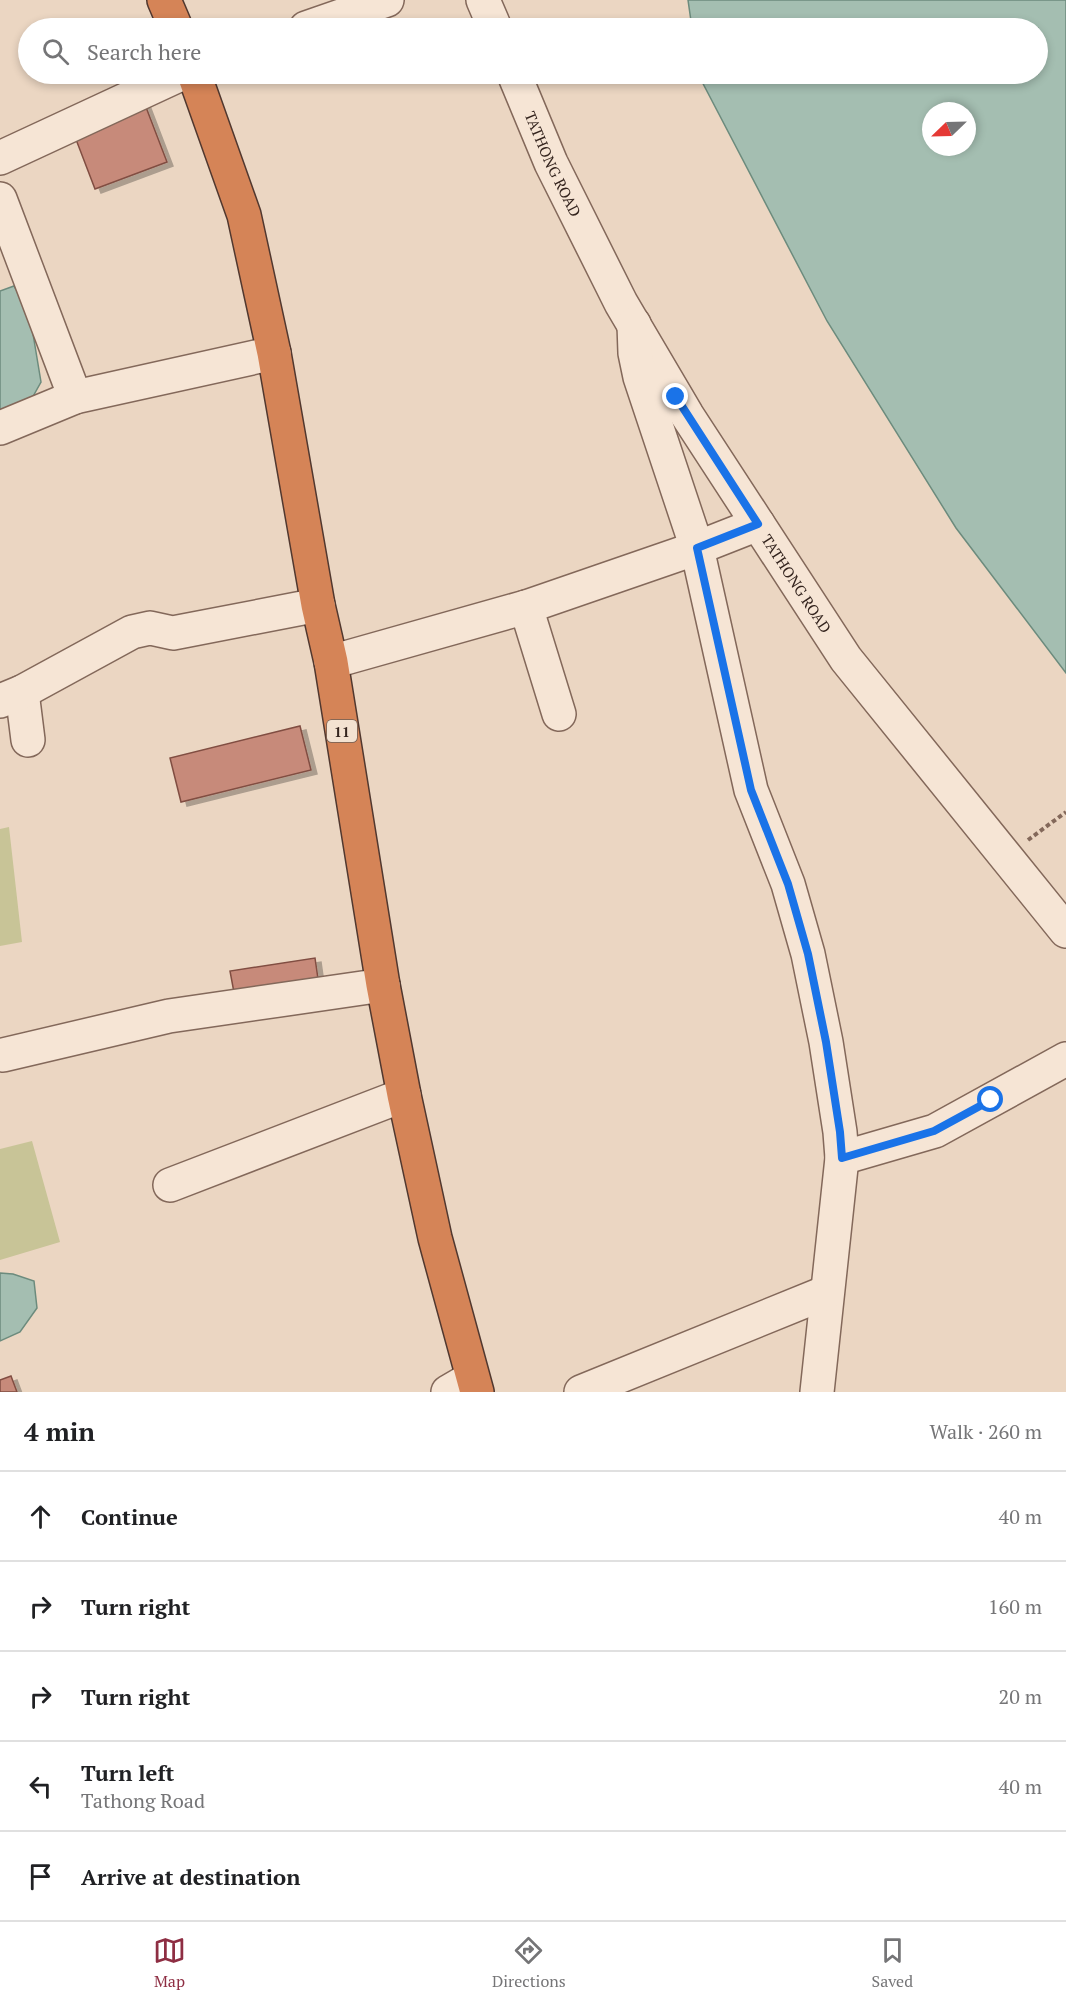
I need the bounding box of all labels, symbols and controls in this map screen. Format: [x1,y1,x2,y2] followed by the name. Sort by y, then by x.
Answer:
[18,18,1048,84] search box
[39,35,72,68] icon: search
[87,37,201,66] text: Search here
[922,102,976,156] north arrow
[521,108,586,220] street label: TATHONG ROAD
[662,383,688,409] route end
[757,530,836,637] street label: TATHONG ROAD
[327,720,357,742] road number: 11
[977,1086,1003,1112] route start
[24,1414,95,1448] text: 4 min
[930,1418,1042,1445] text: Walk · 260 m
[24,1500,57,1533] icon: ahead
[81,1502,178,1531] text: Continue
[999,1503,1042,1530] text: 40 m
[24,1590,57,1623] icon: right
[81,1592,190,1621] text: Turn right
[988,1593,1042,1620] text: 160 m
[24,1680,57,1713] icon: right
[81,1682,190,1711] text: Turn right
[999,1683,1042,1710] text: 20 m
[81,1758,174,1787] text: Turn left
[24,1770,57,1803] icon: left
[999,1773,1042,1800] text: 40 m
[81,1787,205,1814] text: Tathong Road
[24,1860,57,1893] icon: arrive
[81,1862,300,1891] text: Arrive at destination
[153,1934,186,1992] tab: Map
[492,1934,566,1992] tab: Directions
[872,1934,913,1992] tab: Saved

